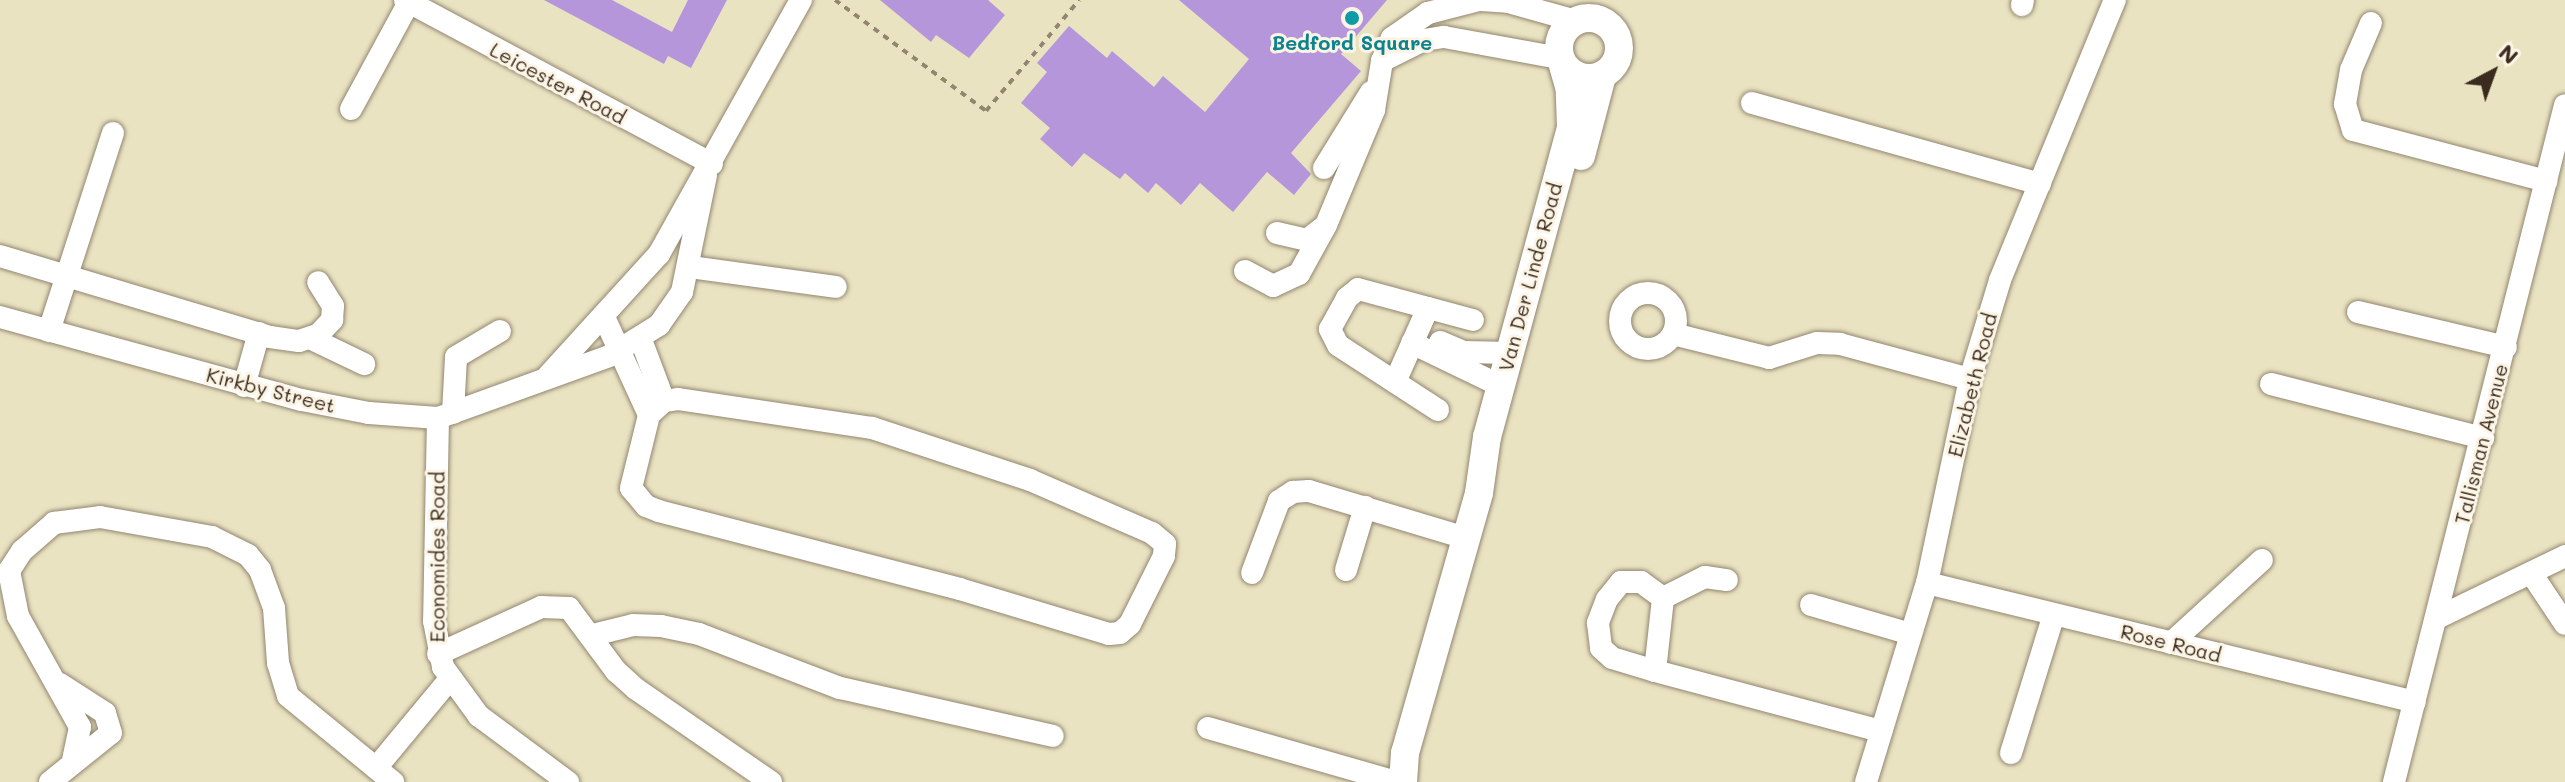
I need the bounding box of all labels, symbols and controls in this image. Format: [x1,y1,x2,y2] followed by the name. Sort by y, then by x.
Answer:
[1343,9,1361,27] marker: Bedford Square
[1272,30,1432,54] place label: Bedford Square
[2453,32,2533,112] north arrow
[486,37,630,129] street label: Leicester Road
[2493,37,2525,70] text: N
[1493,180,1567,374] street label: Van Der Linde Road
[1943,310,2001,460] street label: Elizabeth Road
[2449,361,2513,527] street label: Tallisman Avenue
[204,362,338,418] street label: Kirkby Street
[425,471,449,643] street label: Economides Road
[2118,619,2224,667] street label: Rose Road

